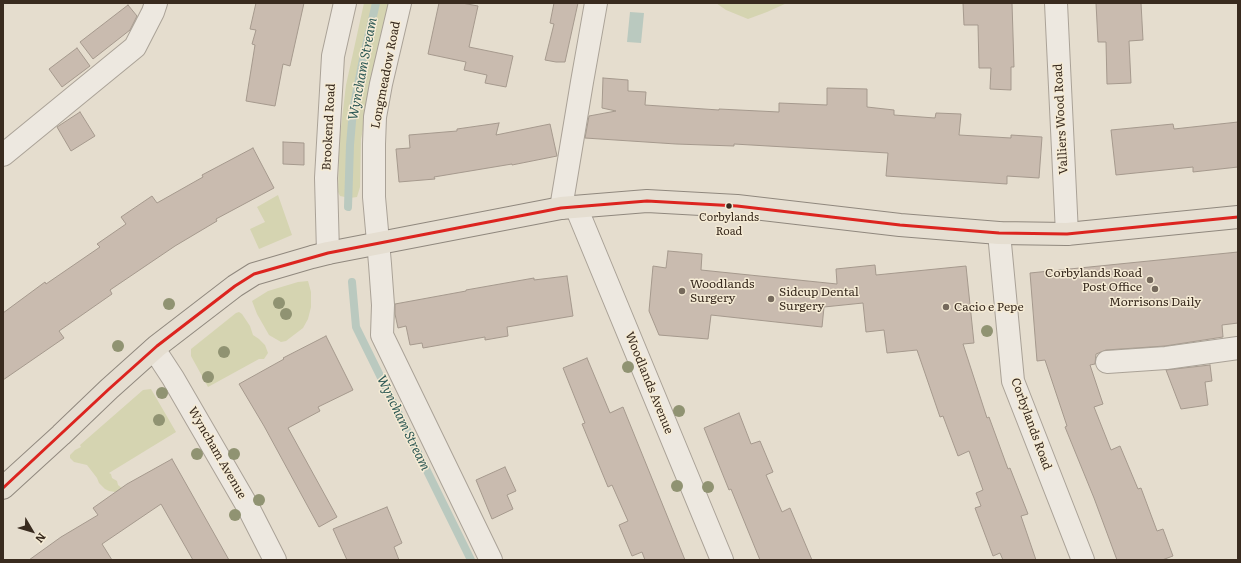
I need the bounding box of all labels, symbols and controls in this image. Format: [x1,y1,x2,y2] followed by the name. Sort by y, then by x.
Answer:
[345,16,381,122] water label: Wyncham Stream
[368,20,404,130] street label: Longmeadow Road
[1051,63,1071,175] street label: Valliers Wood Road
[320,83,338,171] street label: Brookend Road
[724,201,734,211] marker: Corbylands Road
[699,211,759,237] place label: Corbylands Road
[1045,266,1142,294] place label: Corbylands Road Post Office
[1145,275,1155,285] marker: Corbylands Road Post Office
[690,277,754,305] place label: Woodlands Surgery
[1150,284,1160,294] marker: Morrisons Daily
[779,285,859,313] place label: Sidcup Dental Surgery
[677,286,687,296] marker: Woodlands Surgery
[766,294,776,304] marker: Sidcup Dental Surgery
[1109,295,1201,309] place label: Morrisons Daily
[954,300,1024,314] place label: Cacio e Pepe
[941,302,951,312] marker: Cacio e Pepe
[622,330,676,436] street label: Woodlands Avenue
[373,373,433,473] water label: Wyncham Stream
[1008,376,1054,472] street label: Corbylands Road
[185,404,249,502] street label: Wyncham Avenue
[12,511,52,551] north arrow
[32,530,51,547] text: N

